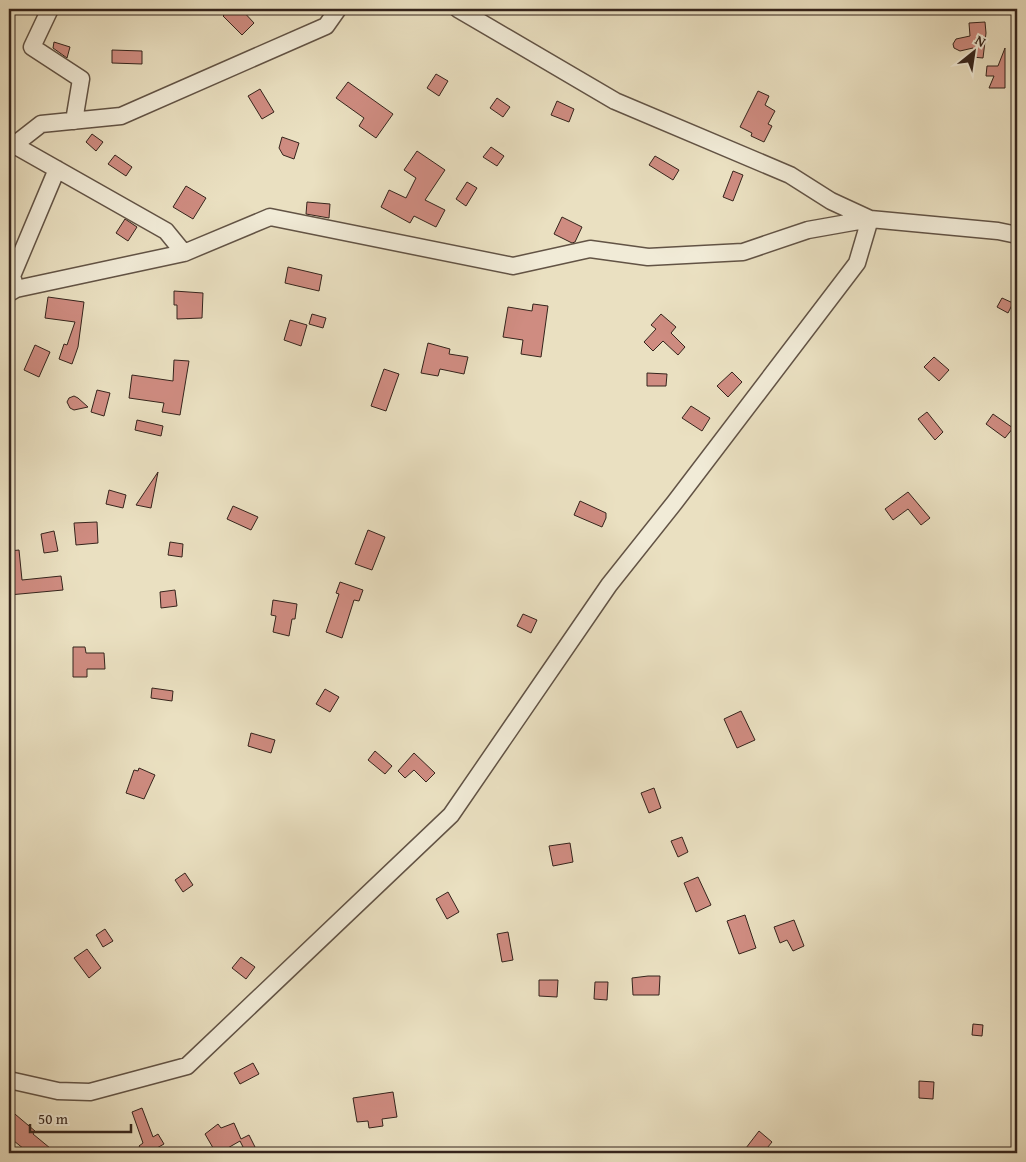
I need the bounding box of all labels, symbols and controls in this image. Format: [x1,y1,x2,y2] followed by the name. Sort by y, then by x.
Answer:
[948,28,998,78] north arrow
[971,30,990,52] text: N
[30,1102,131,1134] scale bar
[38,1108,69,1129] text: 50 m

